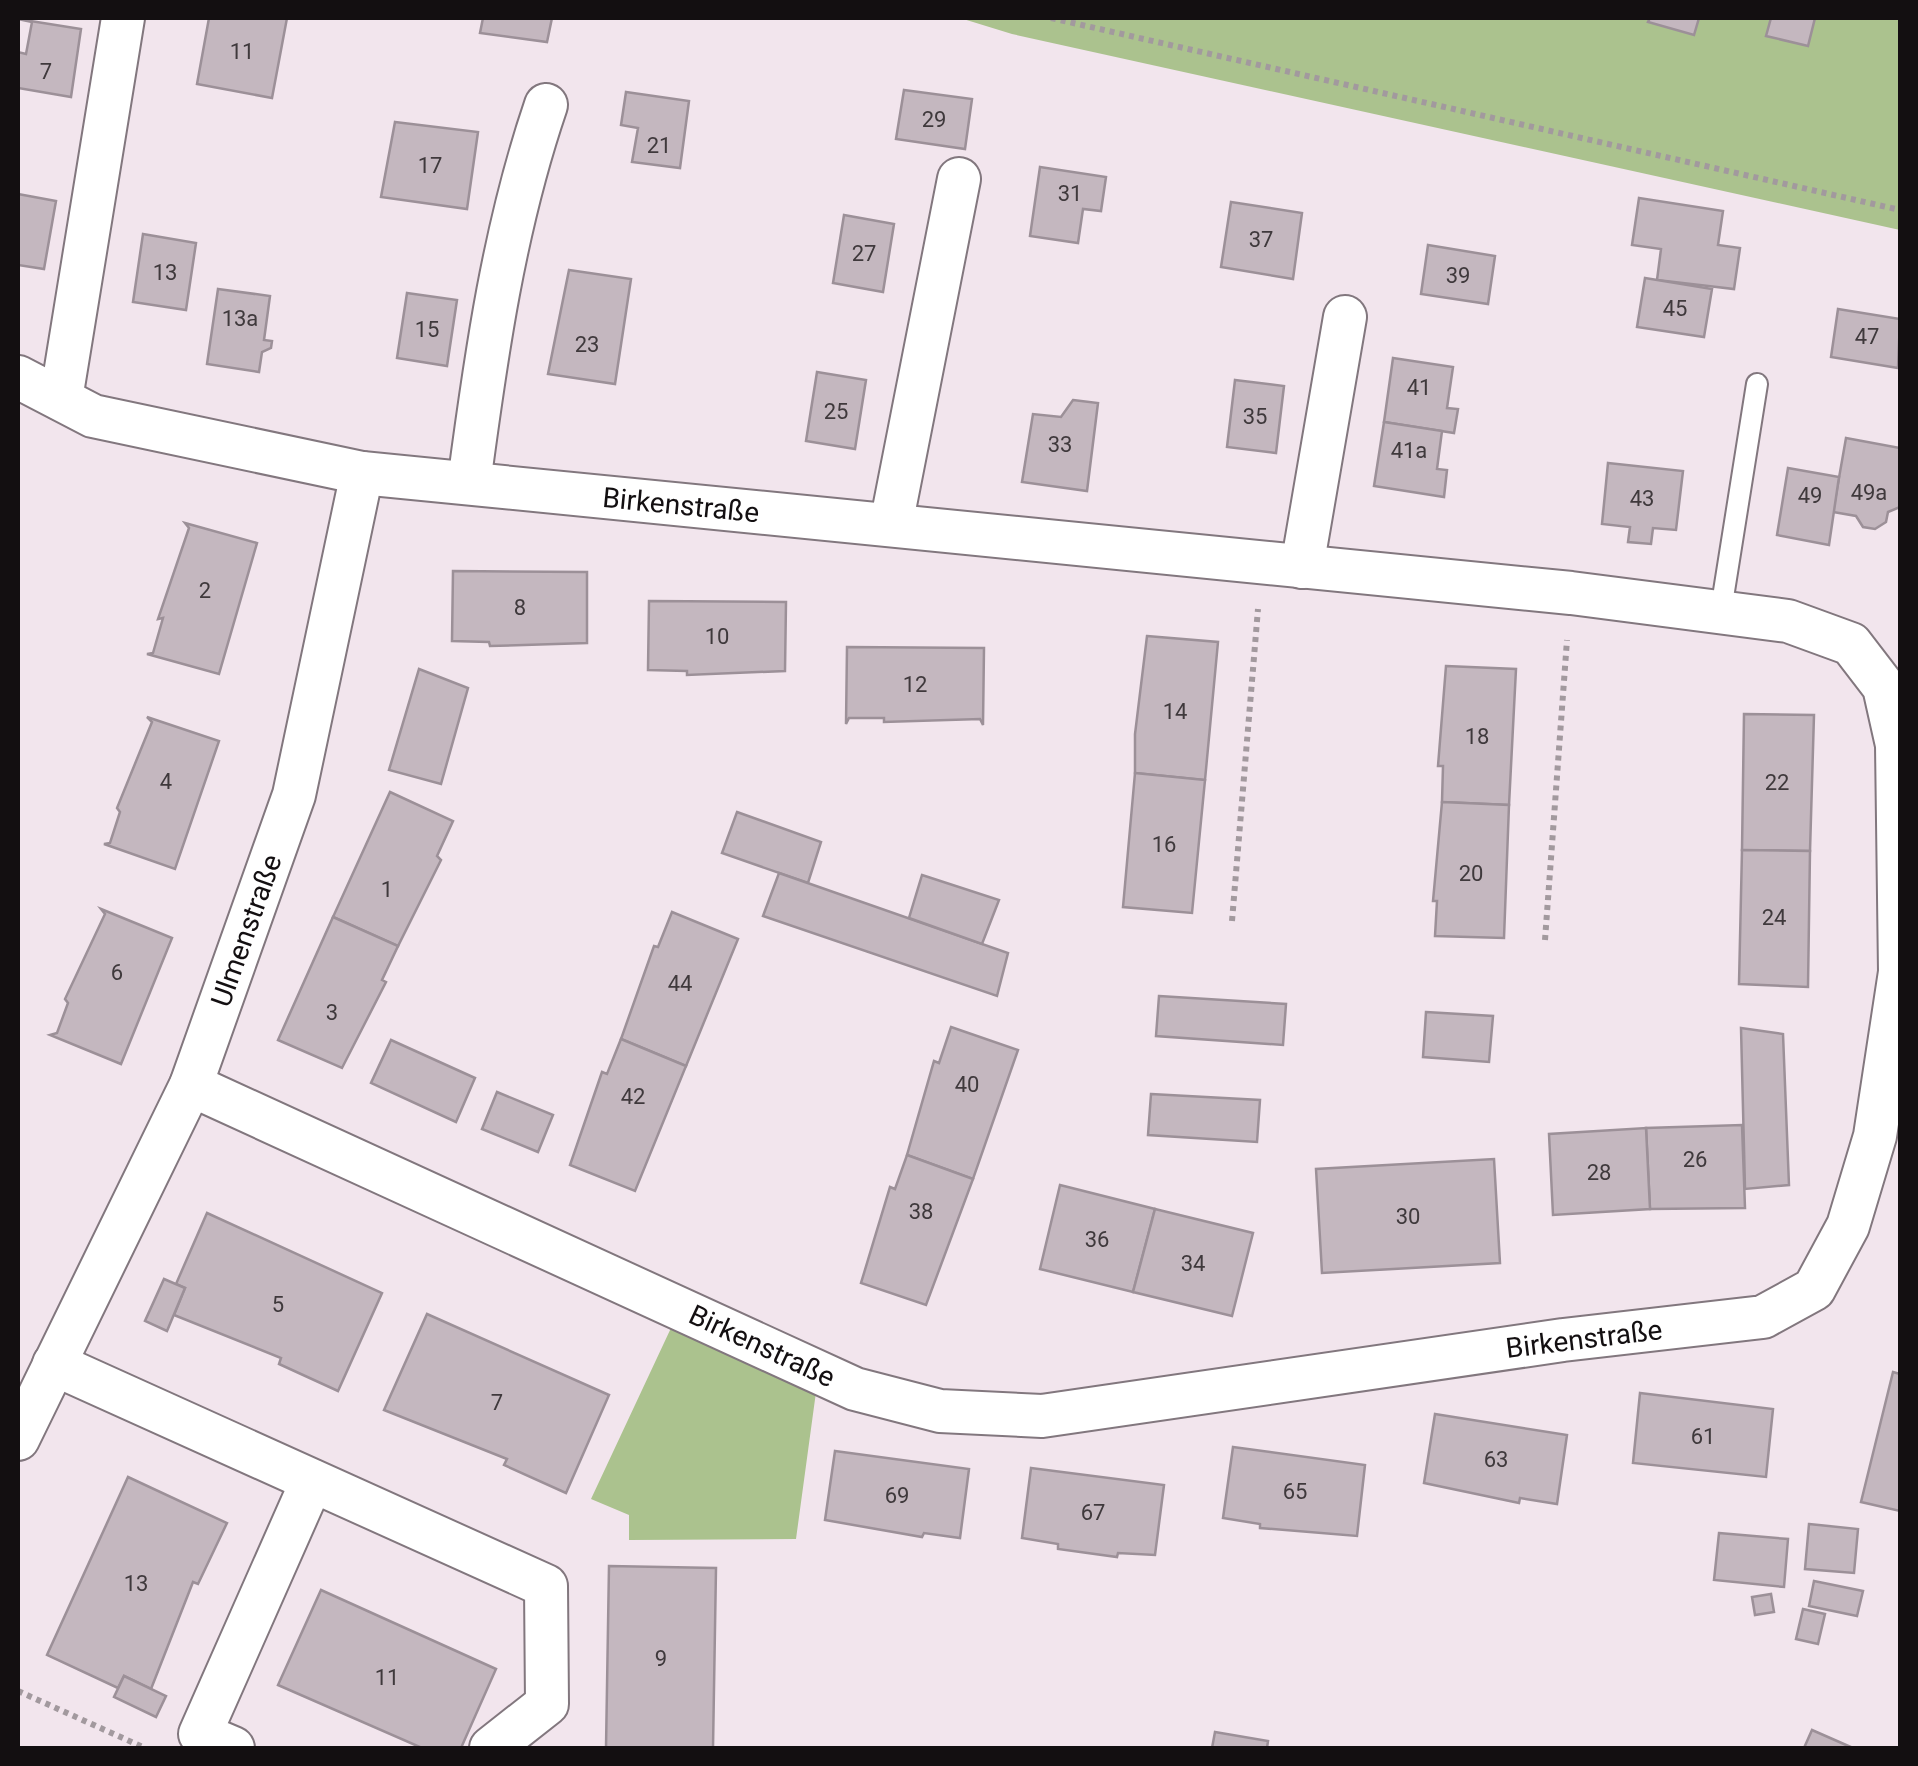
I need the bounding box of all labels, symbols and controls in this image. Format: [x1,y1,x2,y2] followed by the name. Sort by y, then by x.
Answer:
[230,39,254,64] house number: 11
[40,59,52,84] house number: 7
[922,107,946,132] house number: 29
[647,133,671,158] house number: 21
[418,153,442,178] house number: 17
[1058,181,1082,206] house number: 31
[1249,227,1273,252] house number: 37
[852,241,876,266] house number: 27
[153,260,177,285] house number: 13
[1446,263,1470,288] house number: 39
[1663,296,1687,321] house number: 45
[222,306,258,331] house number: 13a
[415,317,439,342] house number: 15
[1855,324,1879,349] house number: 47
[575,332,599,357] house number: 23
[1407,375,1431,400] house number: 41
[824,399,848,424] house number: 25
[1243,404,1267,429] house number: 35
[1048,432,1072,457] house number: 33
[1391,438,1427,463] house number: 41a
[601,480,761,529] street label: Birkenstraße
[1851,480,1887,505] house number: 49a
[1798,483,1822,508] house number: 49
[1630,486,1654,511] house number: 43
[199,578,211,603] house number: 2
[514,595,526,620] house number: 8
[705,624,729,649] house number: 10
[903,672,927,697] house number: 12
[1163,699,1187,724] house number: 14
[1465,724,1489,749] house number: 18
[160,769,172,794] house number: 4
[1765,770,1789,795] house number: 22
[1152,832,1176,857] house number: 16
[204,850,288,1011] street label: Ulmenstraße
[1459,861,1483,886] house number: 20
[381,877,393,902] house number: 1
[1762,905,1786,930] house number: 24
[111,960,123,985] house number: 6
[668,971,692,996] house number: 44
[326,1000,338,1025] house number: 3
[955,1072,979,1097] house number: 40
[621,1084,645,1109] house number: 42
[1683,1147,1707,1172] house number: 26
[1587,1160,1611,1185] house number: 28
[909,1199,933,1224] house number: 38
[1396,1204,1420,1229] house number: 30
[1085,1227,1109,1252] house number: 36
[1181,1251,1205,1276] house number: 34
[272,1292,284,1317] house number: 5
[684,1298,840,1394] street label: Birkenstraße
[1504,1313,1664,1365] street label: Birkenstraße
[491,1390,503,1415] house number: 7
[1691,1424,1715,1449] house number: 61
[1484,1447,1508,1472] house number: 63
[1283,1479,1307,1504] house number: 65
[885,1483,909,1508] house number: 69
[1081,1500,1105,1525] house number: 67
[124,1571,148,1596] house number: 13
[655,1646,667,1671] house number: 9
[375,1665,399,1690] house number: 11

